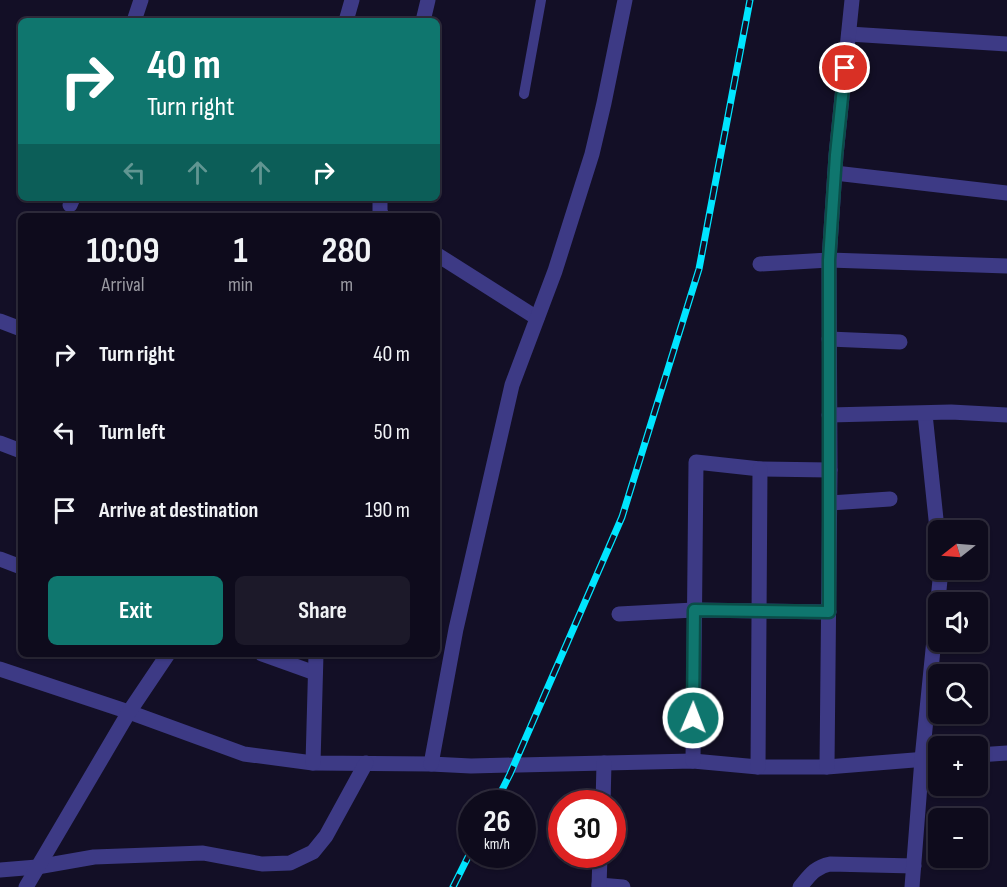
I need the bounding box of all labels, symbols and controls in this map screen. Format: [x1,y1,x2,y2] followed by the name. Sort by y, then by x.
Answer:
[147,40,221,91] text: 40 m
[48,42,126,120] icon: right
[819,42,870,93] pin
[828,51,861,84] icon: arrive
[147,91,234,123] text: Turn right
[118,156,151,189] icon: left
[181,156,214,189] icon: ahead
[244,156,277,189] icon: ahead
[307,156,340,189] icon: right
[86,230,160,273] text: 10:09
[234,230,248,273] text: 1
[322,230,372,273] text: 280
[102,273,145,297] text: Arrival
[228,273,253,297] text: min
[340,273,353,297] text: m
[48,338,81,371] icon: right
[99,341,175,368] text: Turn right
[373,341,410,368] text: 40 m
[48,416,81,449] icon: left
[99,419,165,446] text: Turn left
[374,419,410,446] text: 50 m
[48,494,81,527] icon: arrive
[99,497,258,524] text: Arrive at destination
[365,497,410,524] text: 190 m
[928,520,988,580] north arrow
[928,520,988,868] map controls
[48,576,223,645] button: Exit
[235,576,410,645] button: Share
[928,592,988,652] button: sound
[928,664,988,724] button: search
[661,686,725,750] position arrow
[928,736,988,796] button: +
[548,790,626,868] speed limit sign: 30
[483,804,511,840] text: 26
[928,808,988,868] button: −
[484,835,510,854] text: km/h

